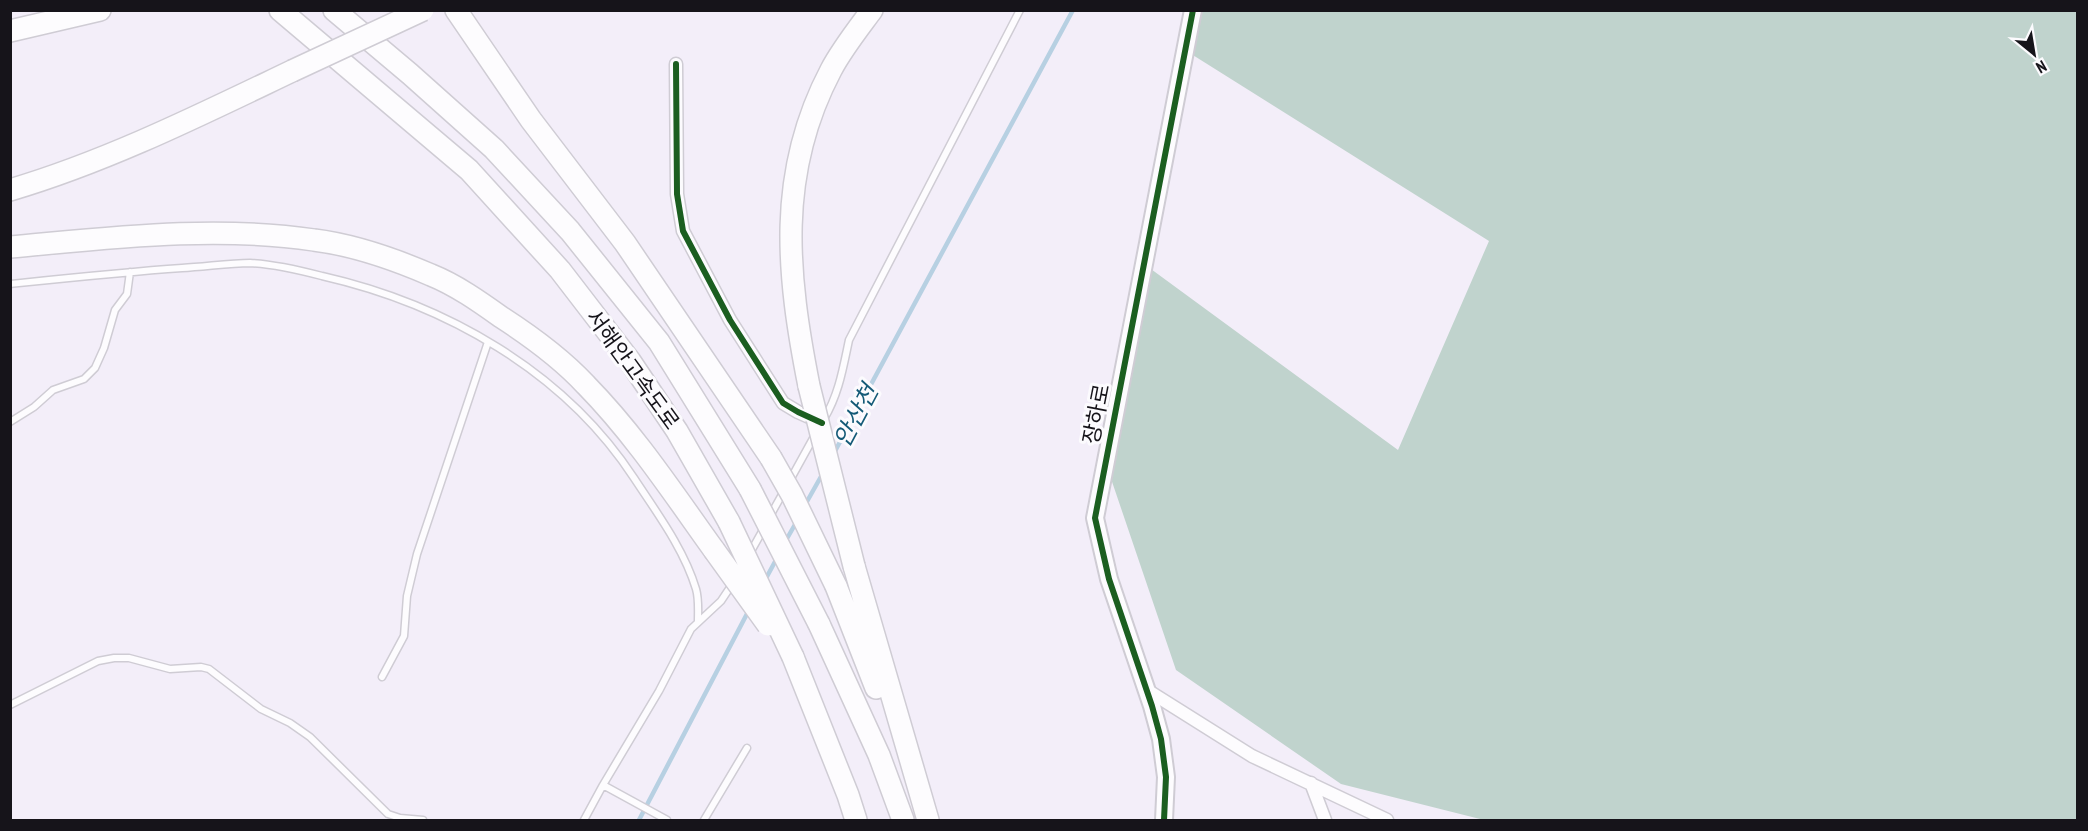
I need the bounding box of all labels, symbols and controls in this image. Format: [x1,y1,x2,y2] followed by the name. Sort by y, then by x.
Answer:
[2004,24,2064,84] north arrow
[2033,56,2050,78] text: N
[580,303,686,435] street label: 서해안고속도로
[826,377,886,452] water label: 안산천
[1076,382,1116,446] street label: 장하로

